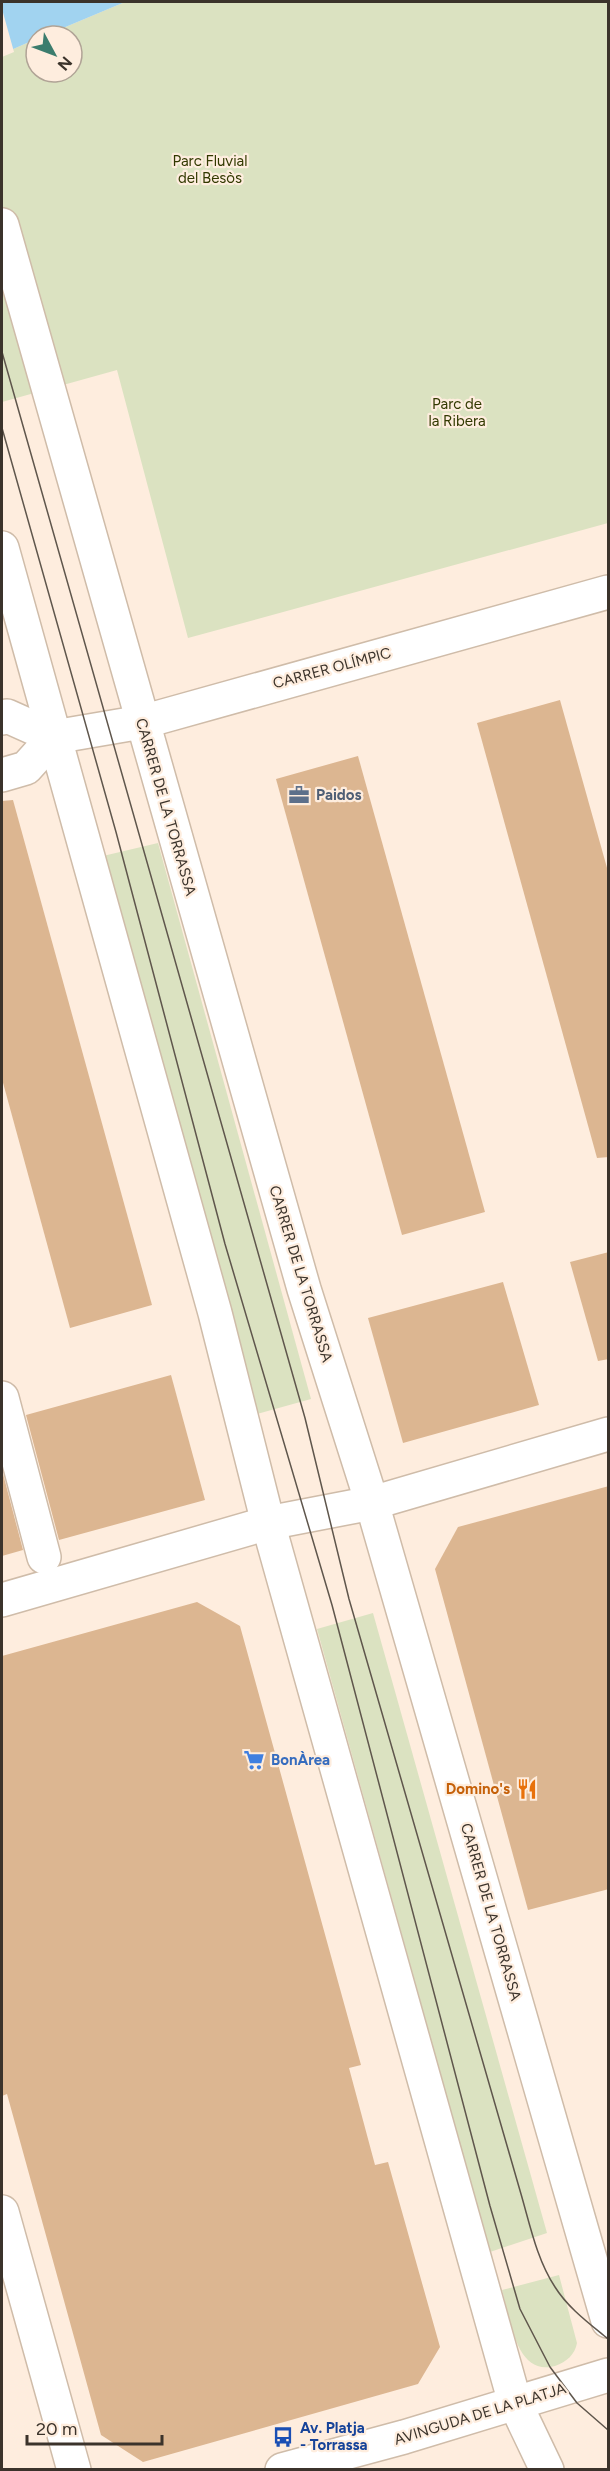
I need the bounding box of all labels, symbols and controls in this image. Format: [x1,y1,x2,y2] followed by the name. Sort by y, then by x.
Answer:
[24,24,84,84] north arrow
[54,53,76,74] text: N
[172,152,248,187] park label: Parc Fluvial del Besòs
[428,395,486,430] park label: Parc de la Ribera
[271,644,393,692] street label: CARRER OLÍMPIC
[132,716,200,898] street label: CARRER DE LA TORRASSA
[287,783,311,807] office icon: Paidos
[316,786,361,804] place label: Paidos
[266,1184,336,1364] street label: CARRER DE LA TORRASSA
[242,1748,266,1772] supermarket icon: BonÀrea
[271,1751,330,1769] place label: BonÀrea
[515,1777,539,1801] restaurant icon: Domino's
[446,1780,510,1798] place label: Domino's
[457,1821,525,2003] street label: CARRER DE LA TORRASSA
[392,2379,568,2449] street label: AVINGUDA DE LA PLATJA
[27,2408,162,2446] scale bar
[36,2418,77,2440] text: 20 m
[300,2419,368,2454] place label: Av. Platja - Torrassa
[271,2425,295,2449] bus stop icon: Av. Platja - Torrassa

